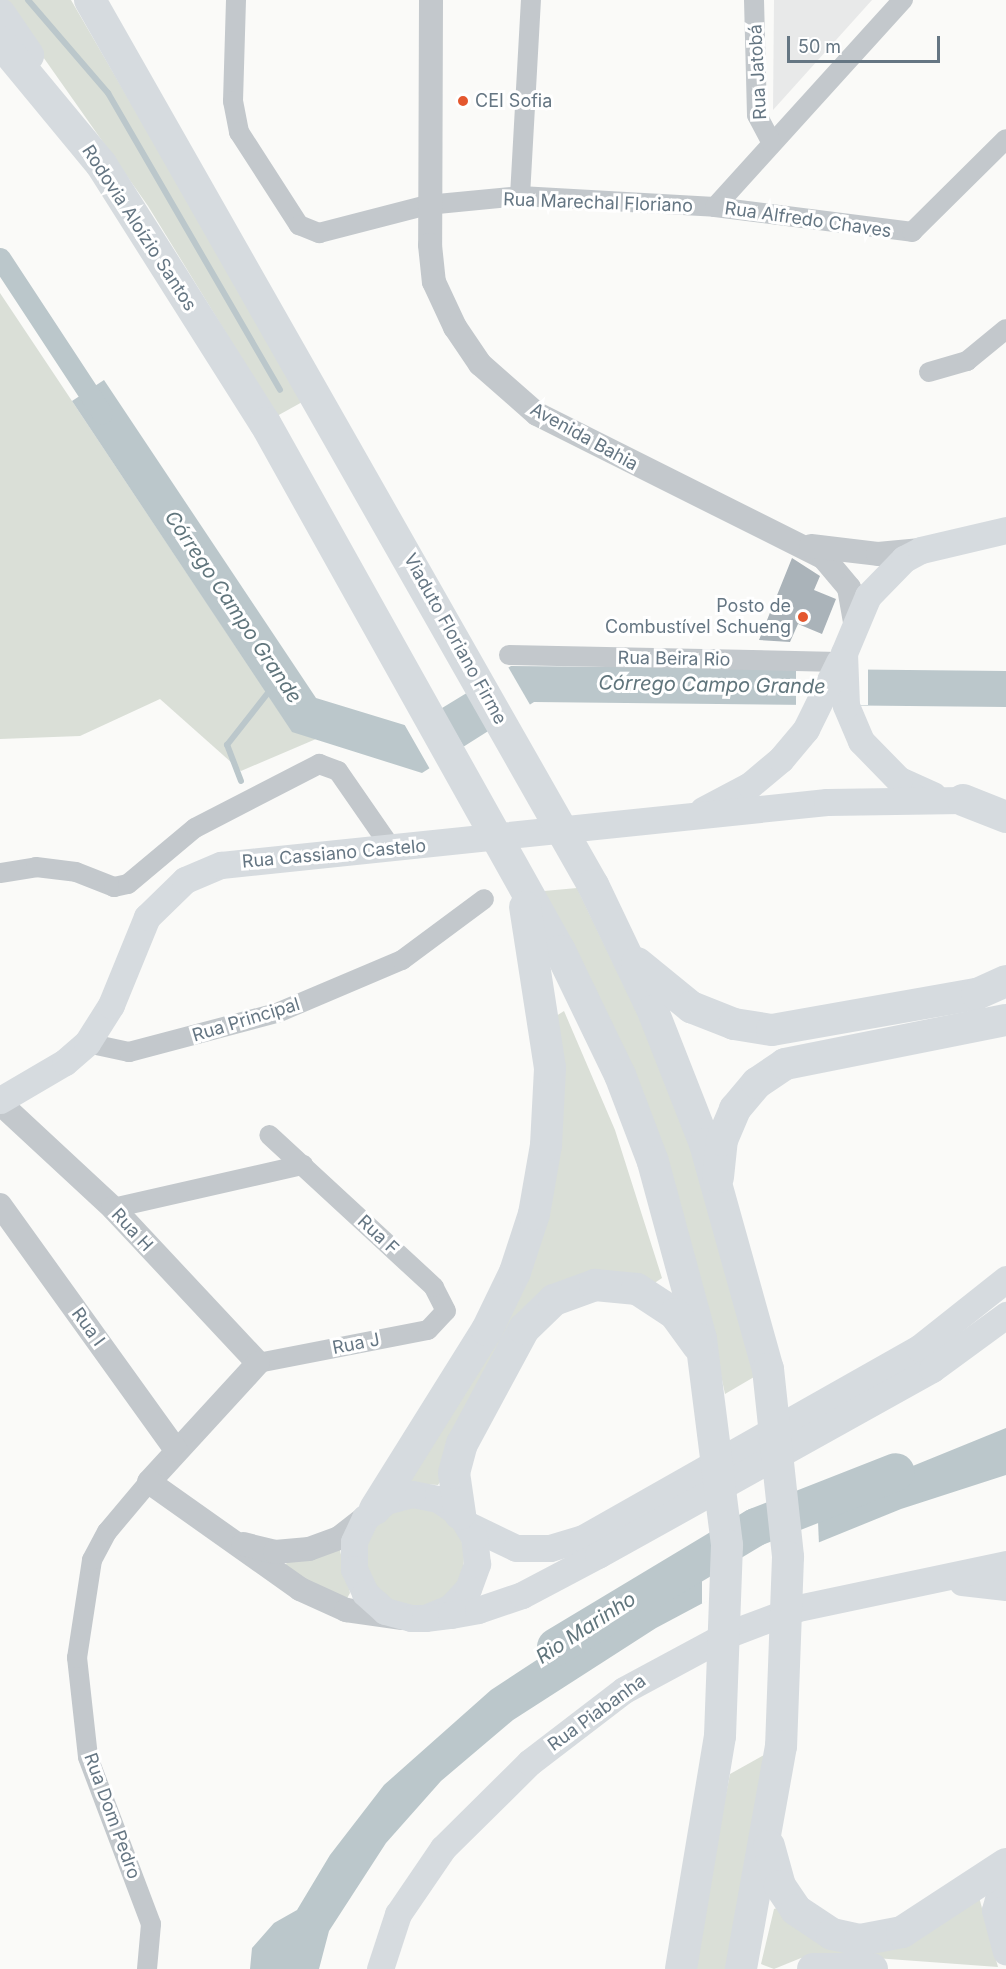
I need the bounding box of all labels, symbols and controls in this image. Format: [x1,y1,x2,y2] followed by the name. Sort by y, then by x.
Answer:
[745,24,771,120] street label: Rua Jatobá
[790,24,943,62] scale bar
[798,36,841,57] text: 50 m
[475,90,552,112] place label: CEI Sofia
[456,94,470,108] marker: CEI Sofia
[77,141,201,315] street label: Rodovia Aloízio Santos
[503,189,693,217] street label: Rua Marechal Floriano
[723,198,893,242] street label: Rua Alfredo Chaves
[526,399,642,475] street label: Avenida Bahia
[159,506,307,708] water label: Córrego Campo Grande
[399,550,511,728] street label: Viaduto Floriano Firme
[605,596,791,638] place label: Posto de Combustível Schueng
[796,610,810,624] marker: Posto de Combustível Schueng
[617,647,731,671] street label: Rua Beira Rio
[598,671,826,699] water label: Córrego Campo Grande
[241,835,427,873] street label: Rua Cassiano Castelo
[190,993,302,1047] street label: Rua Principal
[107,1204,157,1256] street label: Rua H
[353,1211,403,1259] street label: Rua F
[67,1304,109,1350] street label: Rua I
[331,1329,381,1359] street label: Rua J
[532,1587,640,1669] water label: Rio Marinho
[544,1670,650,1756] street label: Rua Piabanha
[79,1750,145,1882] street label: Rua Dom Pedro

